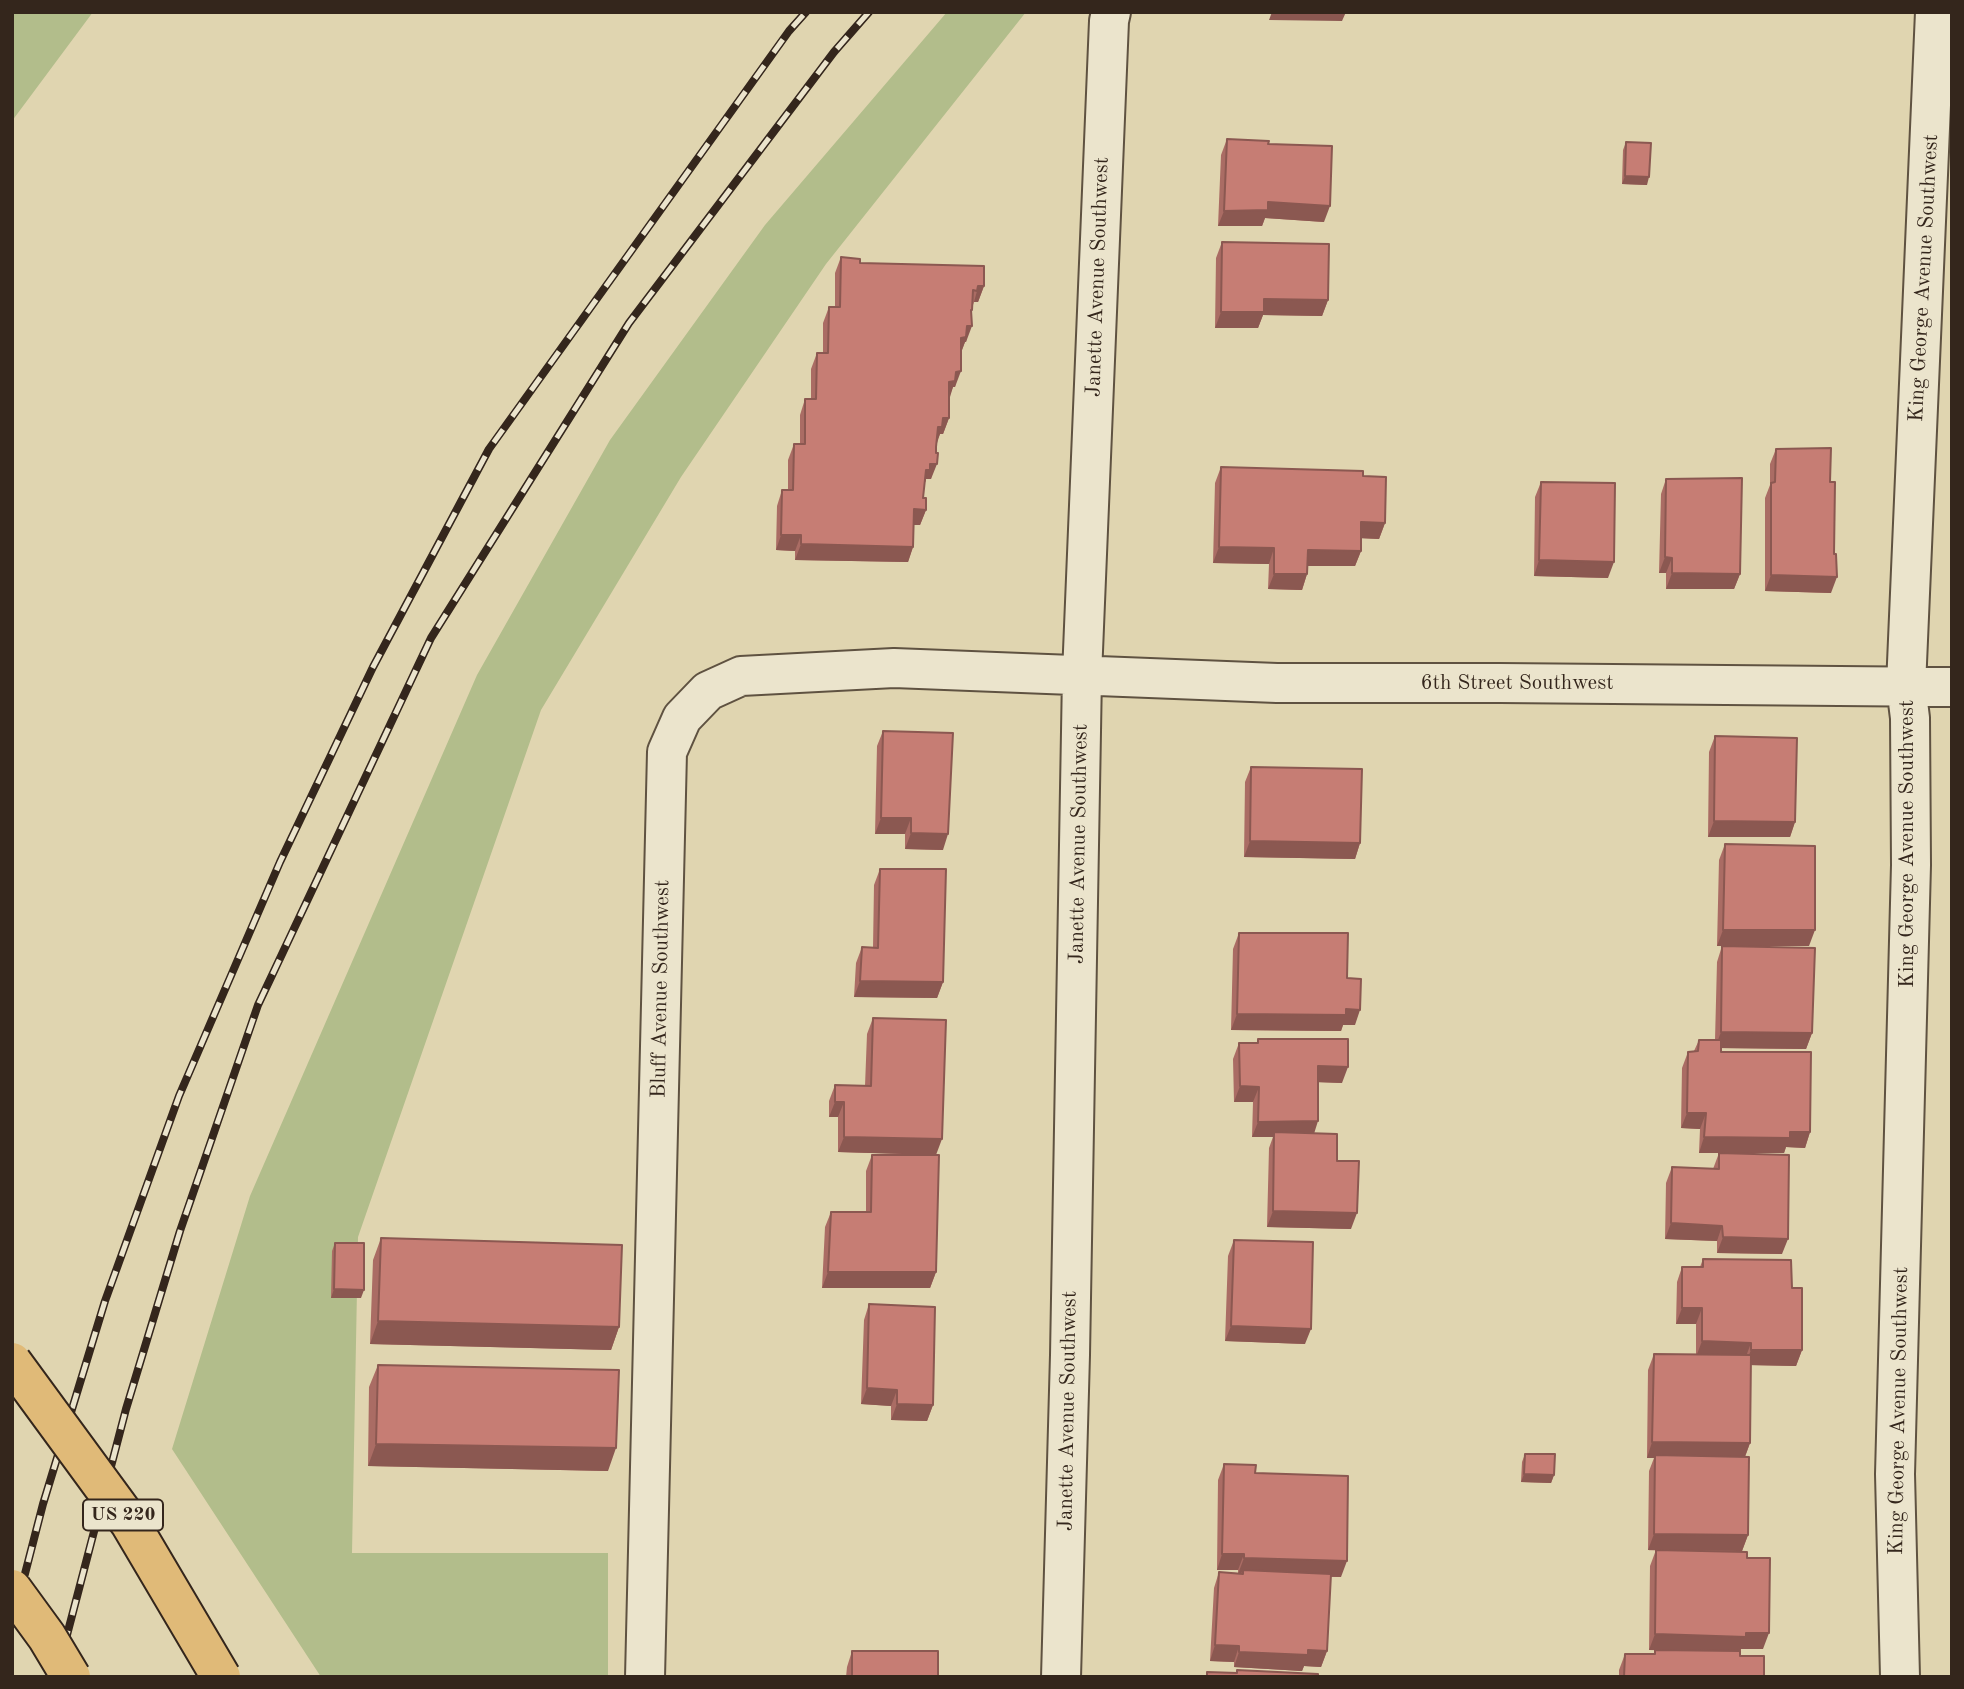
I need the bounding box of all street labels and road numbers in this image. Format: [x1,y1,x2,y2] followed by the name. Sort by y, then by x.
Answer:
[1904,133,1944,423] street label: King George Avenue Southwest
[1081,156,1115,398] street label: Janette Avenue Southwest
[1420,670,1614,696] street label: 6th Street Southwest
[1894,700,1920,988] street label: King George Avenue Southwest
[1064,724,1094,964] street label: Janette Avenue Southwest
[646,880,676,1098] street label: Bluff Avenue Southwest
[1884,1267,1914,1555] street label: King George Avenue Southwest
[1053,1291,1083,1531] street label: Janette Avenue Southwest
[83,1499,163,1530] road number: US 220

